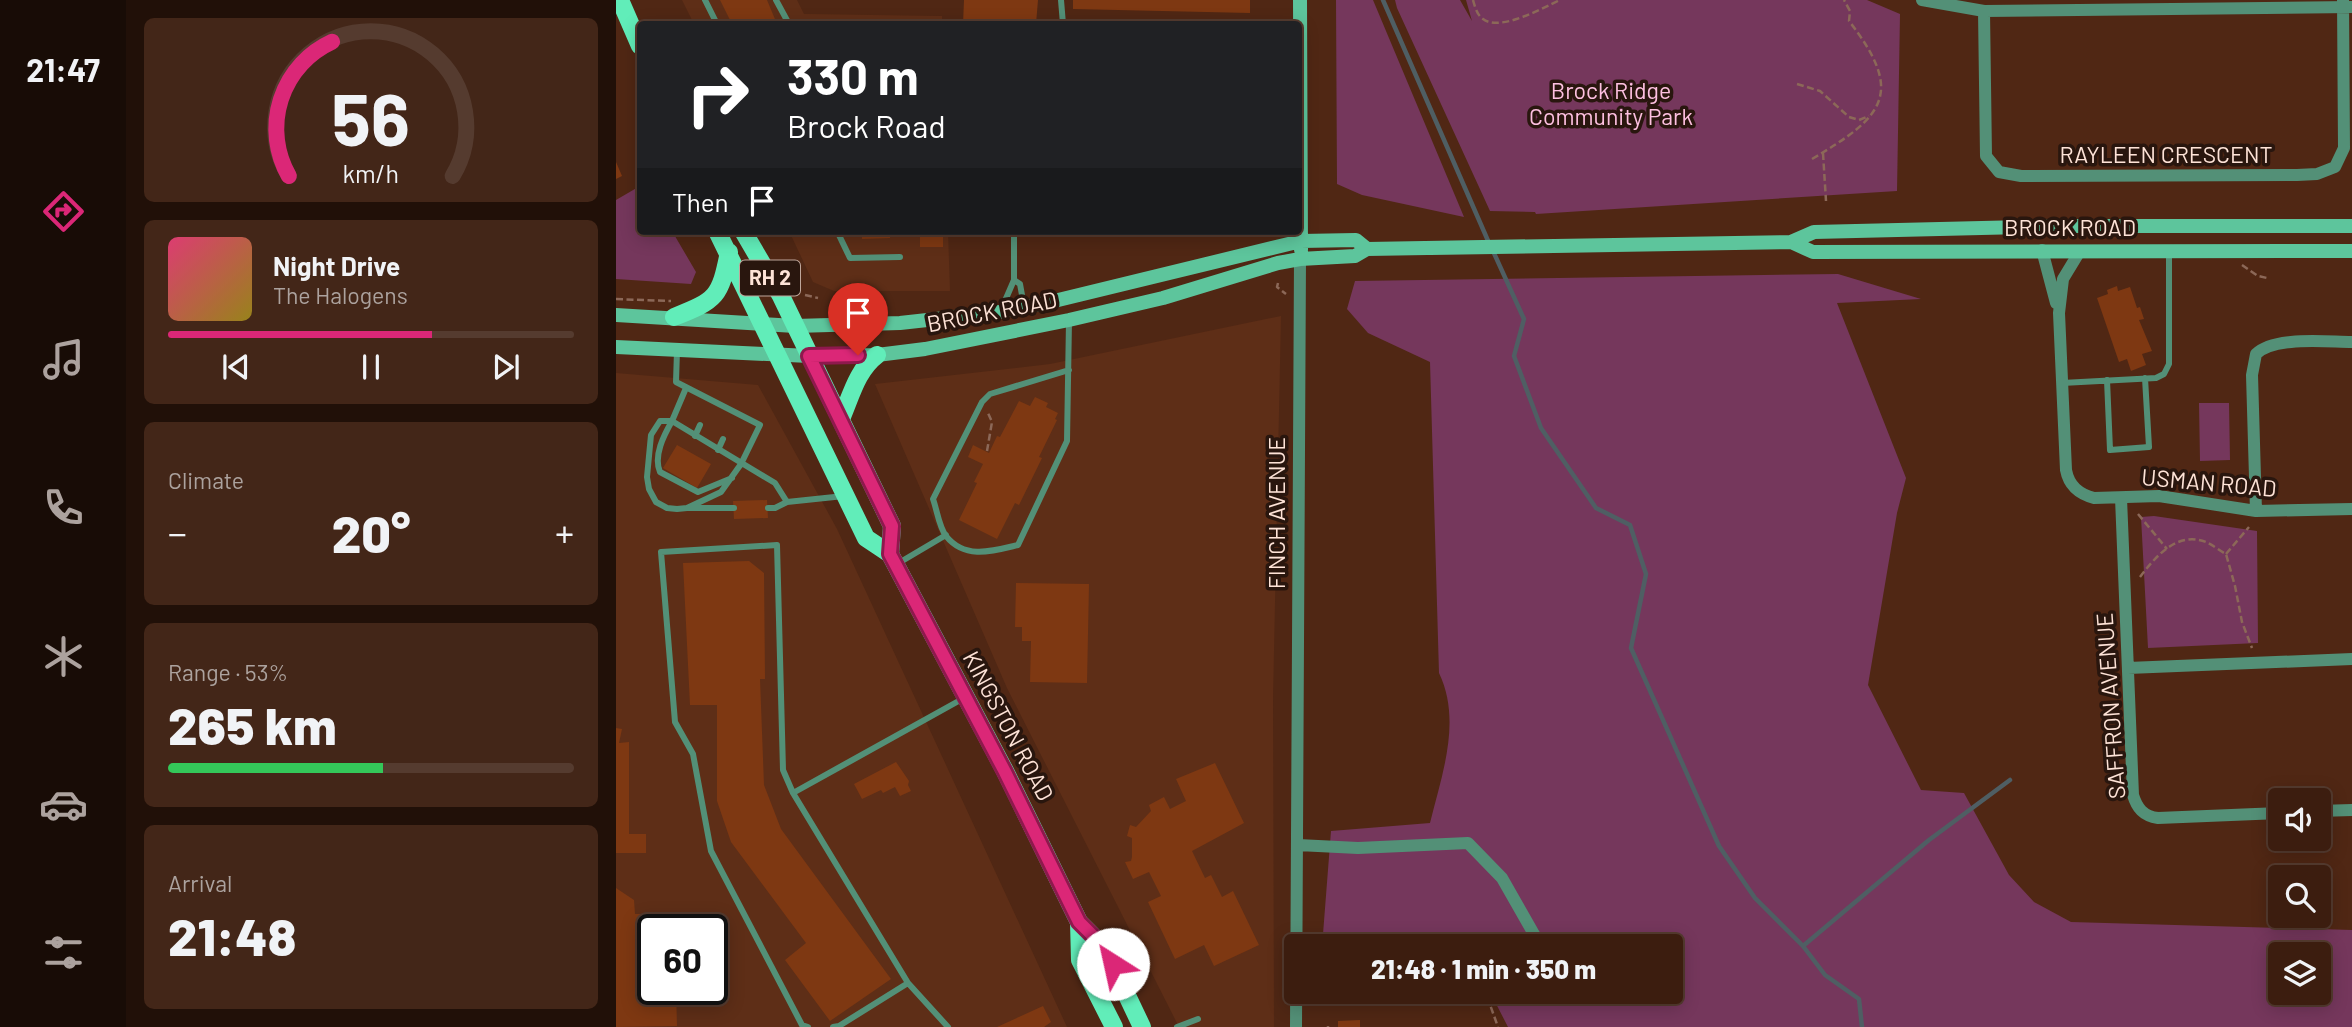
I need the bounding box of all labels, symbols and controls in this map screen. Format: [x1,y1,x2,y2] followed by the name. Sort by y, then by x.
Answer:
[787,46,919,105] text: 330 m
[672,49,763,140] icon: right
[26,50,100,88] text: 21:47
[332,73,410,161] text: 56
[1529,76,1693,130] park label: Brock Ridge Community Park
[787,106,946,144] text: Brock Road
[2059,140,2273,168] street label: RAYLEEN CRESCENT
[343,158,399,188] text: km/h
[743,182,781,220] icon: arrive
[672,186,729,217] text: Then
[39,187,88,236] icon: directions
[2004,213,2136,241] street label: BROCK ROAD
[273,250,400,281] text: Night Drive
[740,260,800,296] road number: RH 2
[273,281,408,309] text: The Halogens
[828,283,888,355] pin
[924,285,1059,337] street label: BROCK ROAD
[839,294,877,332] icon: arrive
[39,335,88,384] icon: music
[217,348,255,386] icon: previous
[352,348,390,386] icon: pause
[487,348,525,386] icon: next
[1262,437,1290,589] street label: FINCH AVENUE
[2140,462,2278,502] street label: USMAN ROAD
[168,466,244,494] text: Climate
[39,483,88,532] icon: phone
[332,501,410,563] text: 20°
[168,509,187,555] text: −
[555,509,574,555] text: +
[2090,612,2130,800] street label: SAFFRON AVENUE
[39,632,88,681] icon: climate
[958,646,1060,805] street label: KINGSTON ROAD
[168,658,288,686] text: Range · 53%
[168,693,337,755] text: 265 km
[39,780,88,829] icon: car
[2268,788,2331,1005] map controls
[2268,788,2331,851] button: sound
[2268,865,2331,928] button: search
[168,869,232,897] text: Arrival
[168,904,296,966] text: 21:48
[637,914,728,1005] speed limit sign: 60
[1076,927,1150,1001] position arrow
[39,928,88,977] icon: filters
[2268,942,2331,1005] button: layers
[1371,953,1596,984] text: 21:48 · 1 min · 350 m

